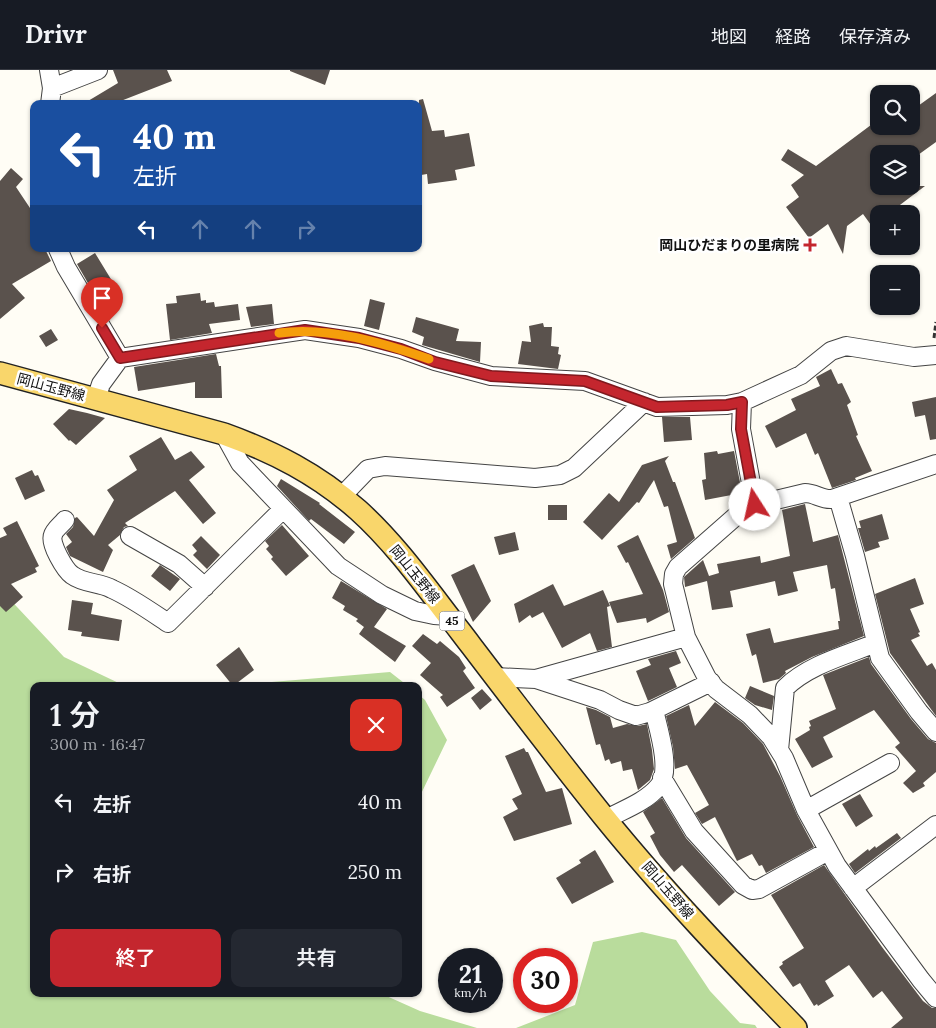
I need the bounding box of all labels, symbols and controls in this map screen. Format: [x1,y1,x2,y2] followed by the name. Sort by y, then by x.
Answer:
[25,19,87,50] text: Drivr
[711,25,747,48] text: 地図
[775,25,811,48] text: 経路
[839,25,911,48] text: 保存済み
[870,85,920,315] map controls
[870,85,920,135] button: search
[133,114,216,159] text: 40 m
[50,120,115,185] icon: left
[870,145,920,195] button: layers
[133,162,177,190] text: 左折
[870,205,920,255] button: +
[133,215,161,243] icon: left
[186,215,214,243] icon: ahead
[239,215,267,243] icon: ahead
[292,215,320,243] icon: right
[659,236,799,254] place label: 岡山ひだまりの里病院
[803,238,817,252] marker: 岡山ひだまりの里病院
[870,265,920,315] button: −
[81,277,123,328] pin
[88,284,116,312] icon: arrive
[15,369,87,405] street label: 岡山玉野線
[728,478,780,530] position arrow
[386,541,444,607] street label: 岡山玉野線
[440,612,464,630] road number: 45
[50,696,100,734] text: 1 分
[350,699,402,751] button: close
[50,734,145,754] text: 300 m · 16:47
[50,788,78,816] icon: left
[358,790,402,814] text: 40 m
[93,792,131,816] text: 左折
[50,858,78,886] icon: right
[638,858,698,922] street label: 岡山玉野線
[348,860,402,884] text: 250 m
[93,862,131,886] text: 右折
[50,929,221,987] button: 終了
[231,929,402,987] button: 共有
[513,948,578,1013] speed limit sign: 30
[459,958,482,990] text: 21
[454,985,487,1000] text: km/h

